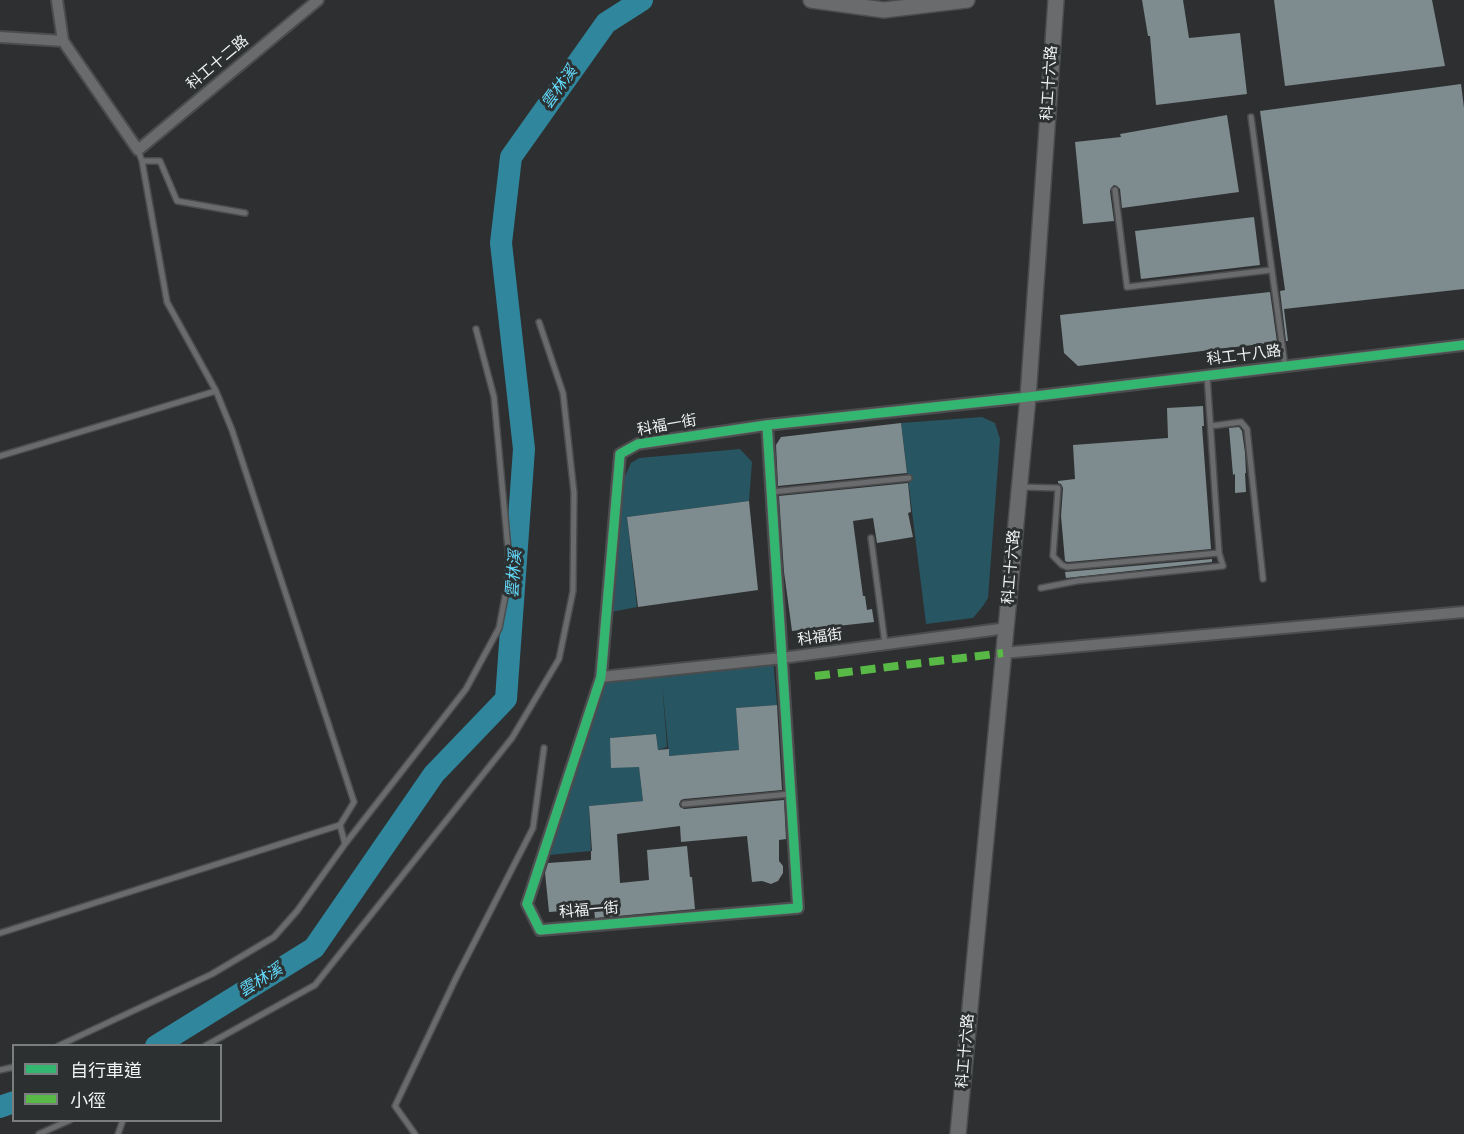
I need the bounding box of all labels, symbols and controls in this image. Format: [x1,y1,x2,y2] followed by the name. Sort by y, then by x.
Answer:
[183,32,253,94] street label: 科工十二路
[1038,45,1062,121] street label: 科工十六路
[538,63,582,113] water label: 雲林溪
[1206,342,1282,370] street label: 科工十八路
[636,412,698,440] street label: 科福一街
[1000,529,1024,605] street label: 科工十六路
[504,549,526,599] water label: 雲林溪
[796,626,844,650] street label: 科福街
[558,899,620,923] street label: 科福一街
[236,960,286,1002] water label: 雲林溪
[954,1013,978,1089] street label: 科工十六路
[12,1044,222,1122] legend
[70,1060,142,1081] text: 自行車道
[70,1090,106,1111] text: 小徑

